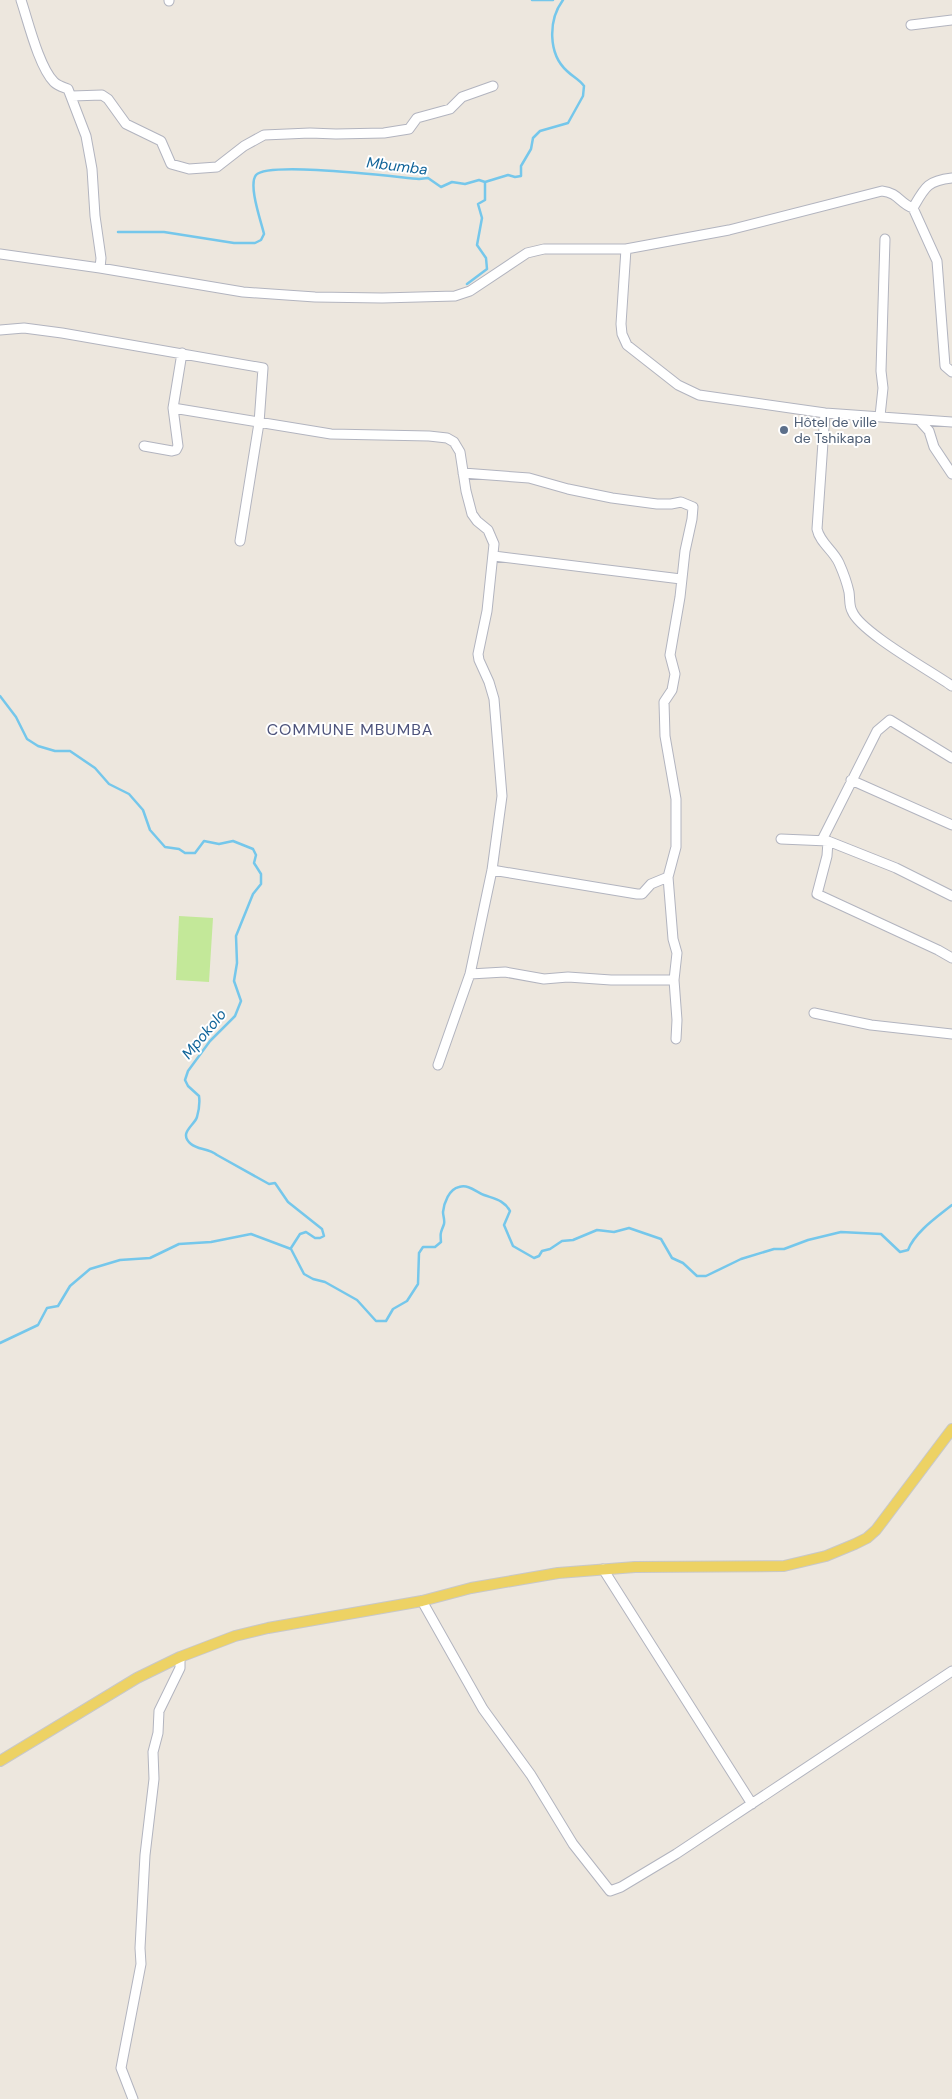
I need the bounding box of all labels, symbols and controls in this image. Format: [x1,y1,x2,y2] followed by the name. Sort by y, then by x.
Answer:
[365,152,429,180] water label: Mbumba
[794,413,877,447] place label: Hôtel de ville de Tshikapa
[778,424,790,436] marker: Hôtel de ville de Tshikapa
[267,719,433,740] district label: COMMUNE MBUMBA
[177,1005,231,1063] water label: Mpokolo

